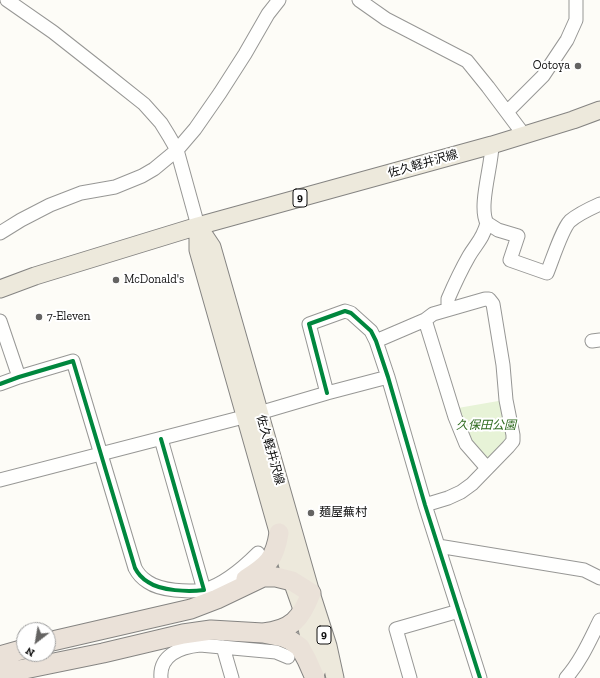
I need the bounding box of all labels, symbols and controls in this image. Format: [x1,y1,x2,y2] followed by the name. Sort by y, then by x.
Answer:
[533,59,570,73] place label: Ootoya
[573,61,583,71] marker: Ootoya
[386,147,460,181] street label: 佐久軽井沢線
[293,189,307,207] road number: 9
[124,273,184,287] place label: McDonald's
[111,275,121,285] marker: McDonald's
[47,310,90,324] place label: 7-Eleven
[34,312,44,322] marker: 7-Eleven
[253,413,287,487] street label: 佐久軽井沢線
[456,419,516,433] park label: 久保田公園
[319,506,367,520] place label: 麺屋蕪村
[306,508,316,518] marker: 麺屋蕪村
[16,622,56,662] north arrow
[317,626,331,644] road number: 9
[23,644,37,660] text: N

